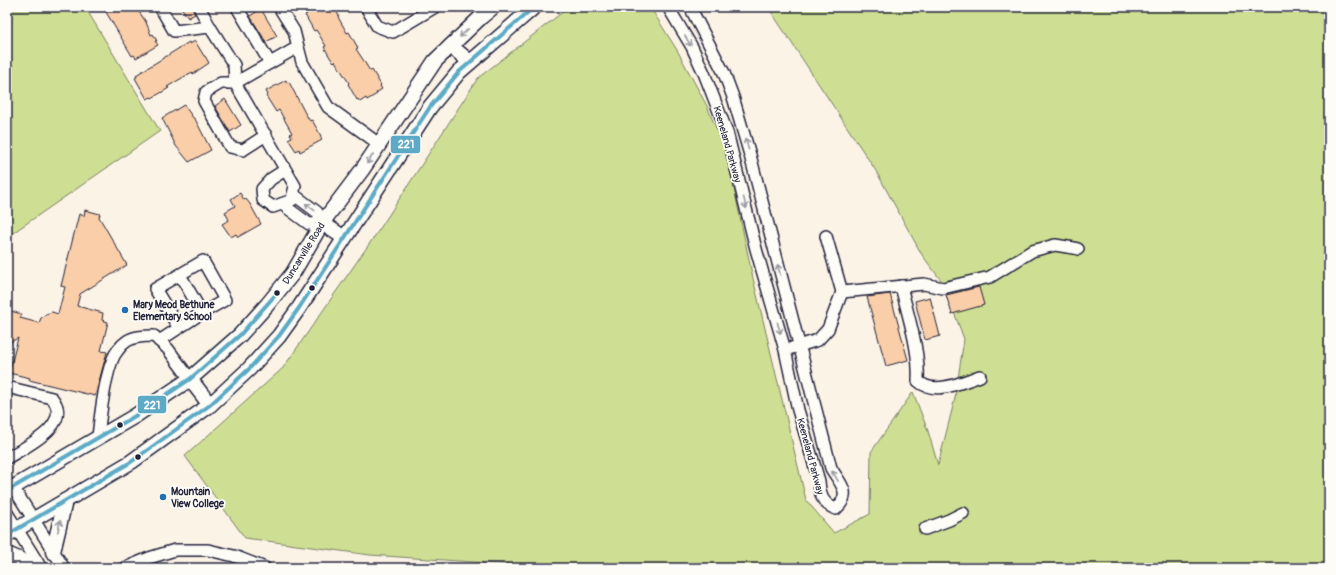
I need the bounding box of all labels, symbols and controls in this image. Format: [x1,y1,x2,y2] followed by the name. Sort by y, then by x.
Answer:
[459,28,469,38] one-way arrow
[685,35,693,47] one-way arrow
[710,105,744,185] street label: Keeneland Parkway
[390,135,421,154] line badge: 221
[398,138,414,151] text: 221
[743,138,750,151] one-way arrow
[365,153,373,165] one-way arrow
[741,196,749,209] one-way arrow
[305,203,316,211] one-way arrow
[280,220,328,287] street label: Duncanville Road
[775,264,782,277] one-way arrow
[307,283,317,293] unlabelled marker
[272,288,282,298] unlabelled marker
[133,299,215,323] place label: Mary Meod Bethune Elementary School
[120,305,130,315] marker: Mary Meod Bethune Elementary School
[776,321,783,334] one-way arrow
[137,395,167,414] line badge: 221
[144,399,160,412] text: 221
[794,417,826,497] street label: Keeneland Parkway
[115,420,125,430] unlabelled marker
[133,452,143,462] unlabelled marker
[831,470,839,482] one-way arrow
[171,486,225,510] place label: Mountain View College
[158,492,168,502] marker: Mountain View College
[55,520,63,533] one-way arrow

